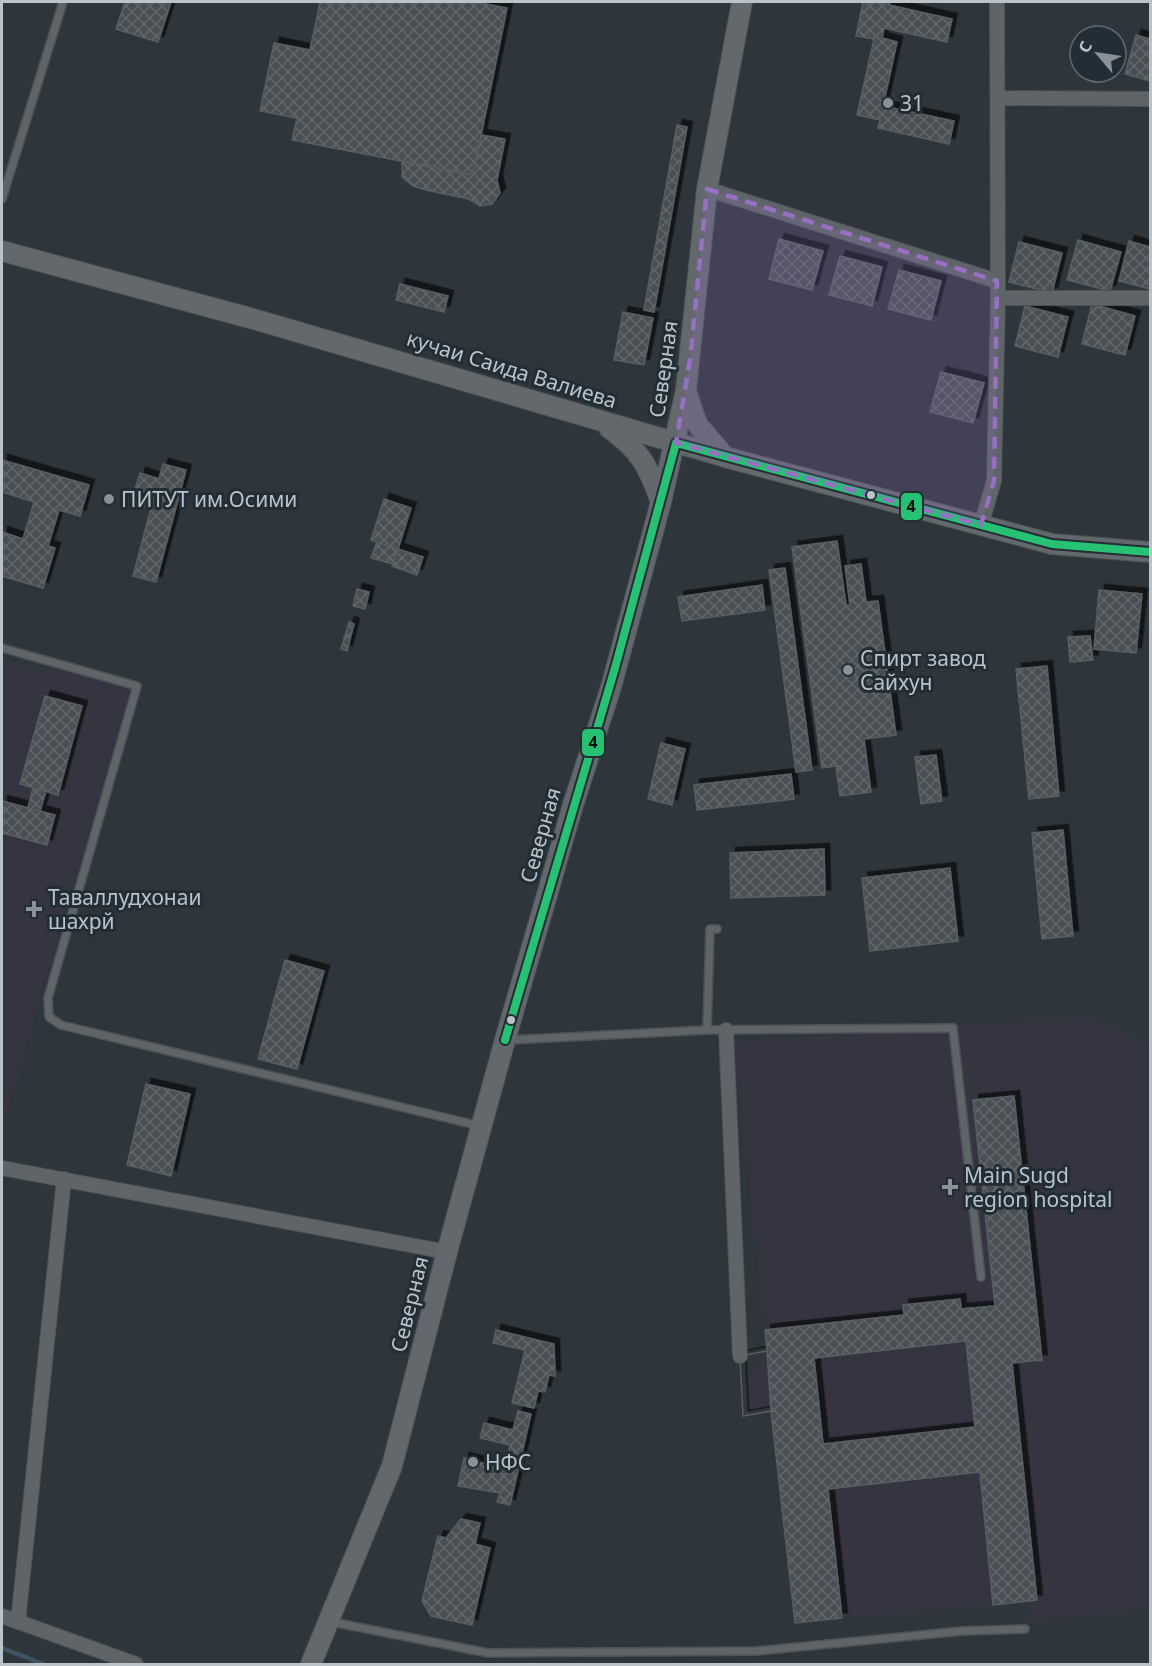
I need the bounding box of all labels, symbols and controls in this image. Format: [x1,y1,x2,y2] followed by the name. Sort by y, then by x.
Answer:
[1068,24,1128,84] north arrow
[1073,37,1097,57] text: С
[900,89,924,117] place label: 31
[881,96,895,110] marker: 31
[642,319,684,419] street label: Северная
[404,324,620,414] street label: кучаи Саида Валиева
[121,485,297,513] place label: ПИТУТ им.Осими
[865,489,877,501] unlabelled marker
[102,492,116,506] marker: ПИТУТ им.Осими
[900,492,923,521] line badge: 4
[906,495,916,517] text: 4
[860,644,986,696] place label: Спирт завод Сайхун
[841,663,855,677] marker: Спирт завод Сайхун
[581,728,605,757] line badge: 4
[588,731,598,753] text: 4
[513,784,567,886] street label: Северная
[48,883,201,935] place label: Таваллудхонаи шахрй
[25,900,43,918] marker: Таваллудхонаи шахрй
[505,1014,517,1026] unlabelled marker
[964,1161,1112,1213] place label: Main Sugd region hospital
[941,1178,959,1196] marker: Main Sugd region hospital
[384,1253,434,1355] street label: Северная
[485,1448,531,1476] place label: НФС
[466,1455,480,1469] marker: НФС

